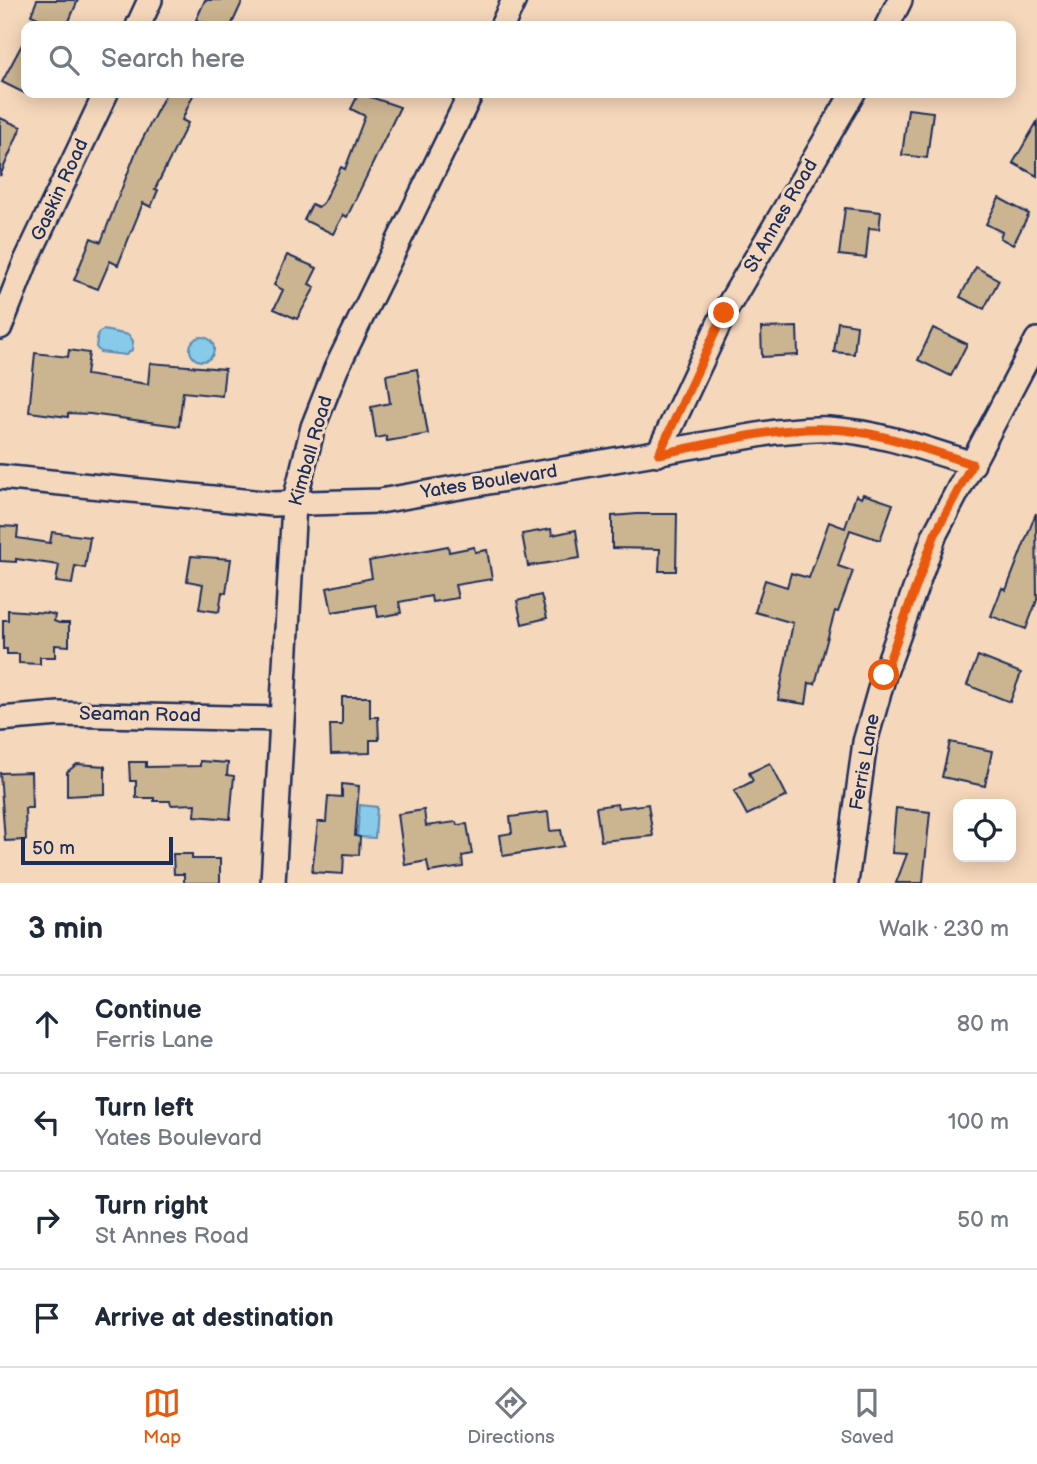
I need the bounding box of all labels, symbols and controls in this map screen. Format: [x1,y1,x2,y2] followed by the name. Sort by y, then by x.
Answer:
[21,21,1016,98] search box
[45,41,83,79] icon: search
[101,44,245,75] text: Search here
[26,135,94,245] street label: Gaskin Road
[739,155,823,277] street label: St Annes Road
[708,297,739,328] route end
[284,393,338,509] street label: Kimball Road
[418,460,559,504] street label: Yates Boulevard
[868,659,899,690] route start
[79,702,201,728] street label: Seaman Road
[845,712,885,812] street label: Ferris Lane
[953,799,1016,862] map controls
[953,799,1016,862] button: locate
[21,834,173,866] scale bar
[32,837,75,860] text: 50 m
[28,911,103,947] text: 3 min
[879,915,1009,943] text: Walk · 230 m
[95,995,202,1026] text: Continue
[28,1005,66,1043] icon: ahead
[957,1010,1009,1038] text: 80 m
[95,1026,213,1054] text: Ferris Lane
[95,1093,194,1124] text: Turn left
[28,1103,66,1141] icon: left
[948,1108,1009,1136] text: 100 m
[95,1124,262,1152] text: Yates Boulevard
[95,1191,208,1222] text: Turn right
[28,1201,66,1239] icon: right
[957,1206,1009,1234] text: 50 m
[95,1222,249,1250] text: St Annes Road
[28,1299,66,1337] icon: arrive
[95,1303,334,1334] text: Arrive at destination
[143,1384,181,1449] tab: Map
[467,1384,555,1449] tab: Directions
[841,1384,894,1449] tab: Saved

